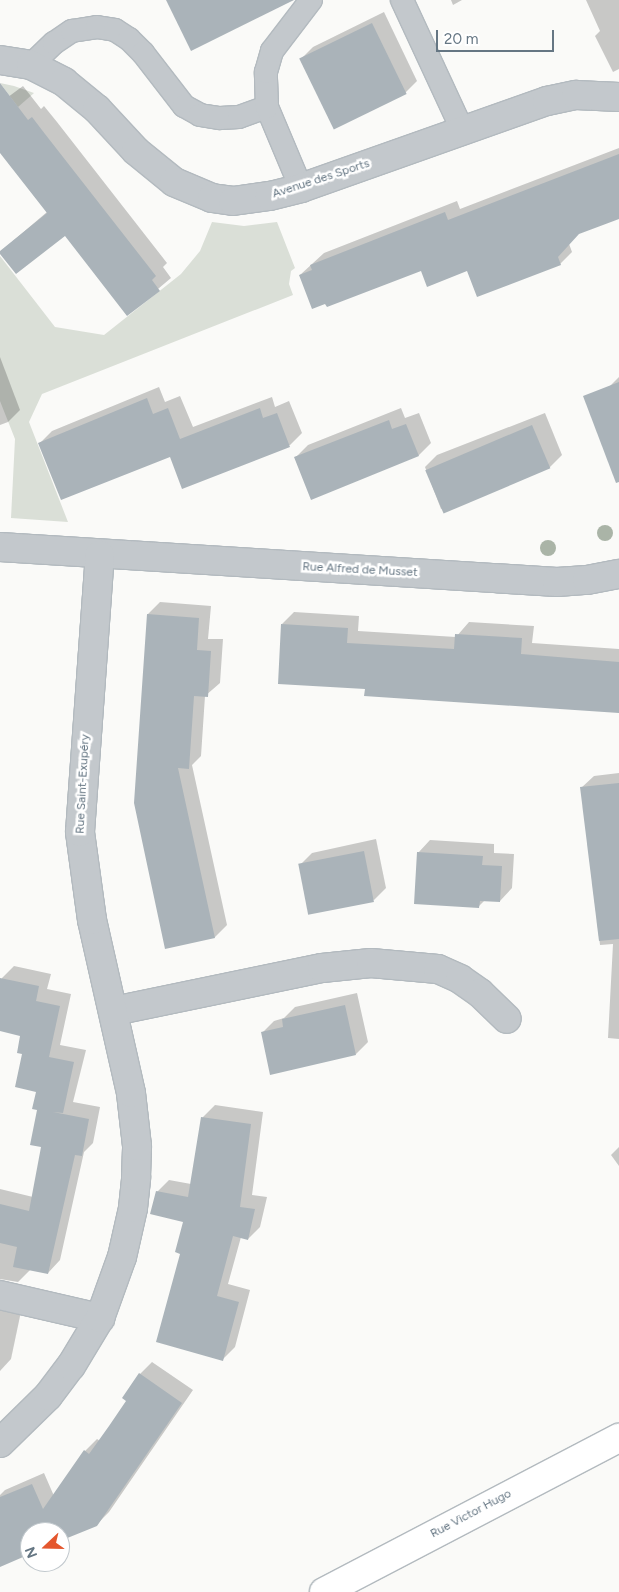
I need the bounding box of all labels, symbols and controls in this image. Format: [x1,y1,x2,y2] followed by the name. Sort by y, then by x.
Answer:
[439,20,556,52] scale bar
[444,30,478,48] text: 20 m
[271,157,371,201] street label: Avenue des Sports
[302,560,418,580] street label: Rue Alfred de Musset
[73,734,93,834] street label: Rue Saint-Exupéry
[428,1487,514,1541] street label: Rue Victor Hugo
[20,1522,70,1572] north arrow
[22,1544,41,1560] text: N

